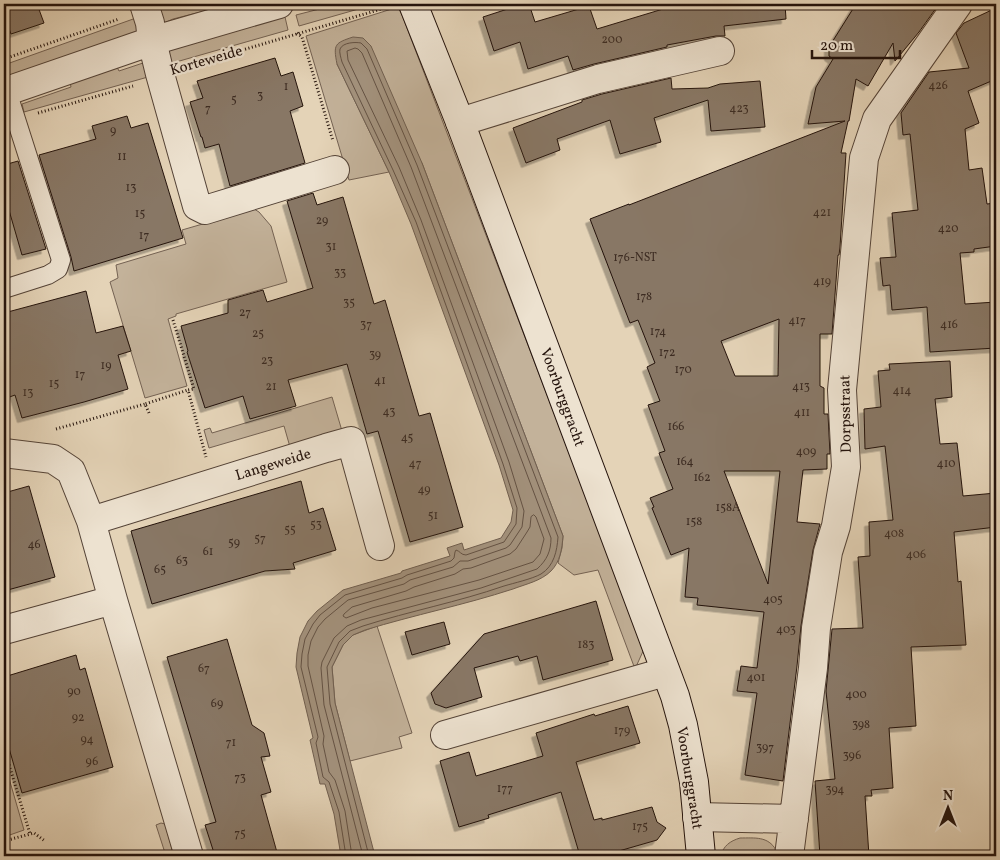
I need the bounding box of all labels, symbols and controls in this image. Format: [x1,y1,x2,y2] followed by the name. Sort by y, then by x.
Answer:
[812,28,900,60] scale bar
[602,32,623,48] house number: 200
[820,36,853,57] text: 20 m
[168,41,245,82] street label: Korteweide
[928,78,948,94] house number: 426
[284,79,288,95] house number: 1
[257,88,263,104] house number: 3
[231,92,237,108] house number: 5
[205,101,211,117] house number: 7
[729,101,749,117] house number: 423
[110,123,116,139] house number: 9
[117,149,127,165] house number: 11
[126,180,136,196] house number: 13
[813,205,831,221] house number: 421
[135,206,145,222] house number: 15
[316,213,328,229] house number: 29
[938,221,958,237] house number: 420
[139,228,149,244] house number: 17
[326,239,336,255] house number: 31
[613,250,657,266] house number: 176-NST
[334,265,346,281] house number: 33
[813,274,831,290] house number: 419
[636,289,652,305] house number: 178
[343,295,355,311] house number: 35
[239,305,251,321] house number: 27
[788,313,806,329] house number: 417
[360,317,372,333] house number: 37
[940,317,958,333] house number: 416
[650,324,666,340] house number: 174
[252,326,264,342] house number: 25
[534,345,589,450] street label: Voorburggracht
[659,345,675,361] house number: 172
[369,347,381,363] house number: 39
[261,353,273,369] house number: 23
[101,358,111,374] house number: 19
[674,362,692,378] house number: 170
[75,367,85,383] house number: 17
[374,373,386,389] house number: 41
[835,375,858,453] street label: Dorpsstraat
[49,376,59,392] house number: 15
[265,379,277,395] house number: 21
[792,379,810,395] house number: 413
[893,383,911,399] house number: 414
[23,385,33,401] house number: 13
[383,404,395,420] house number: 43
[794,405,810,421] house number: 411
[668,419,684,435] house number: 166
[401,430,414,446] house number: 45
[233,444,314,487] street label: Langeweide
[796,444,816,460] house number: 409
[676,454,694,470] house number: 164
[409,456,422,472] house number: 47
[936,456,956,472] house number: 410
[693,470,711,486] house number: 162
[417,482,431,498] house number: 49
[716,500,741,516] house number: 158A
[428,508,438,524] house number: 51
[686,514,702,530] house number: 158
[310,517,322,533] house number: 53
[284,522,296,538] house number: 55
[884,526,904,542] house number: 408
[254,531,266,547] house number: 57
[228,535,240,551] house number: 59
[27,537,41,553] house number: 46
[203,544,213,560] house number: 61
[906,547,926,563] house number: 406
[176,553,188,569] house number: 63
[154,562,166,578] house number: 65
[763,592,783,608] house number: 405
[776,622,796,638] house number: 403
[578,637,594,653] house number: 183
[198,661,210,677] house number: 67
[747,670,765,686] house number: 401
[67,684,81,700] house number: 90
[845,687,867,703] house number: 400
[211,696,223,712] house number: 69
[72,710,84,726] house number: 92
[852,717,870,733] house number: 398
[614,723,630,739] house number: 179
[670,725,707,831] street label: Voorburggracht
[80,732,94,748] house number: 94
[226,735,236,751] house number: 71
[756,740,774,756] house number: 397
[843,748,861,764] house number: 396
[86,754,98,770] house number: 96
[234,770,246,786] house number: 73
[497,781,513,797] house number: 177
[825,782,845,798] house number: 394
[922,782,972,832] north arrow
[943,787,953,806] text: N
[632,819,648,835] house number: 175
[234,826,246,842] house number: 75

